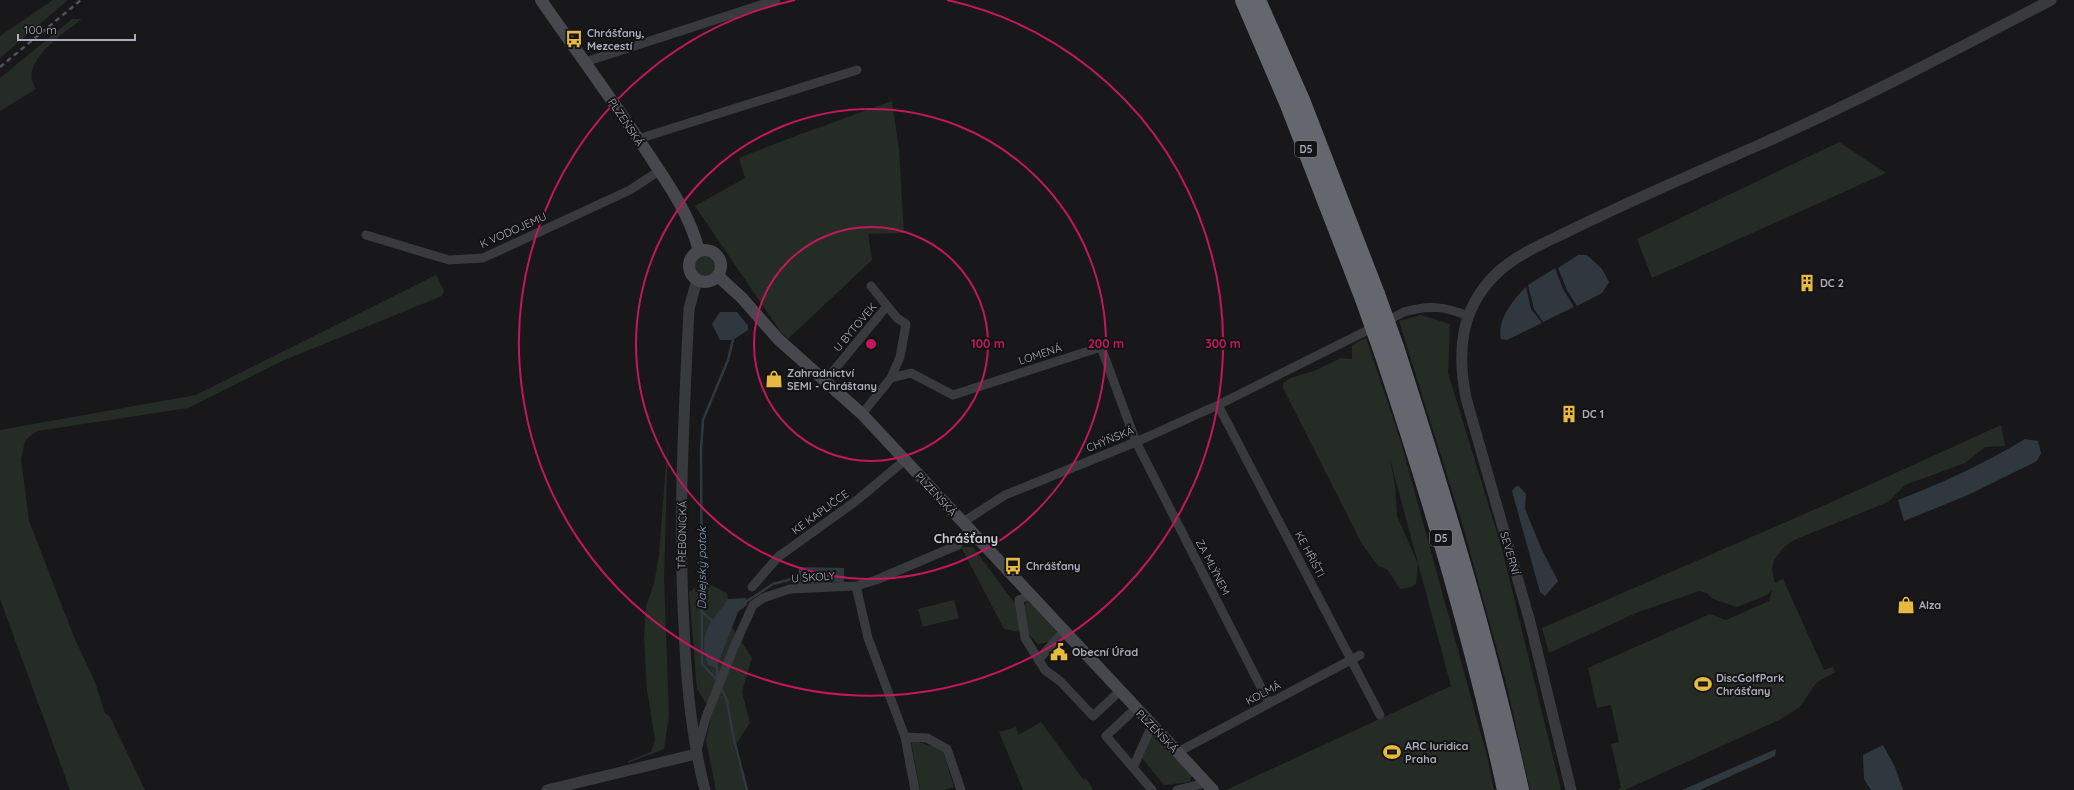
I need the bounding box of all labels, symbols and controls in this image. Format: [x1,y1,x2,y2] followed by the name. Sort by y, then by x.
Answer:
[18,16,135,42] scale bar
[24,22,57,37] text: 100 m
[587,26,645,53] place label: Chrášťany, Mezcestí
[564,29,584,49] bus stop icon: Chrášťany, Mezcestí
[605,96,647,148] street label: PLZEŇSKÁ
[1295,141,1317,157] road number: D5
[477,209,549,251] street label: K VODOJEMU
[1797,273,1817,293] building icon: DC 2
[1820,276,1844,290] place label: DC 2
[830,300,880,354] street label: U BYTOVEK
[971,336,1005,351] text: 100 m
[1088,336,1124,351] text: 200 m
[1205,336,1241,351] text: 300 m
[864,337,878,351] centre of rings
[1017,340,1063,368] street label: LOMENÁ
[787,366,877,393] place label: Zahradnictví SEMI - Chráštany
[764,369,784,389] shop icon: Zahradnictví SEMI - Chráštany
[1559,404,1579,424] building icon: DC 1
[1582,407,1604,421] place label: DC 1
[1084,423,1136,455] street label: CHÝŇSKÁ
[912,469,960,519] street label: PLZEŇSKÁ
[789,487,851,537] street label: KE KAPLIČCE
[674,501,690,569] street label: TŘEBONICKÁ
[694,525,709,609] water label: Dalejský potok
[1292,529,1328,579] street label: KE HŘIŠTI
[934,530,998,546] district label: Chrášťany
[1430,530,1452,546] road number: D5
[1497,530,1523,576] street label: SEVERNÍ
[1193,537,1233,597] street label: ZA MLÝNEM
[1003,556,1023,576] bus stop icon: Chrášťany
[1026,559,1081,573] place label: Chrášťany
[791,568,835,586] street label: U ŠKOLY
[1896,595,1916,615] shop icon: Alza
[1919,598,1941,612] place label: Alza
[1049,642,1069,662] public building icon: Obecní Úřad
[1072,645,1138,659] place label: Obecní Úřad
[1716,671,1784,698] place label: DiscGolfPark Chrášťany
[1693,674,1713,694] sports icon: DiscGolfPark Chrášťany
[1243,678,1283,708] street label: KOLMÁ
[1133,707,1181,755] street label: PLZEŇSKÁ
[1405,739,1469,766] place label: ARC Iuridica Praha
[1382,742,1402,762] sports icon: ARC Iuridica Praha

